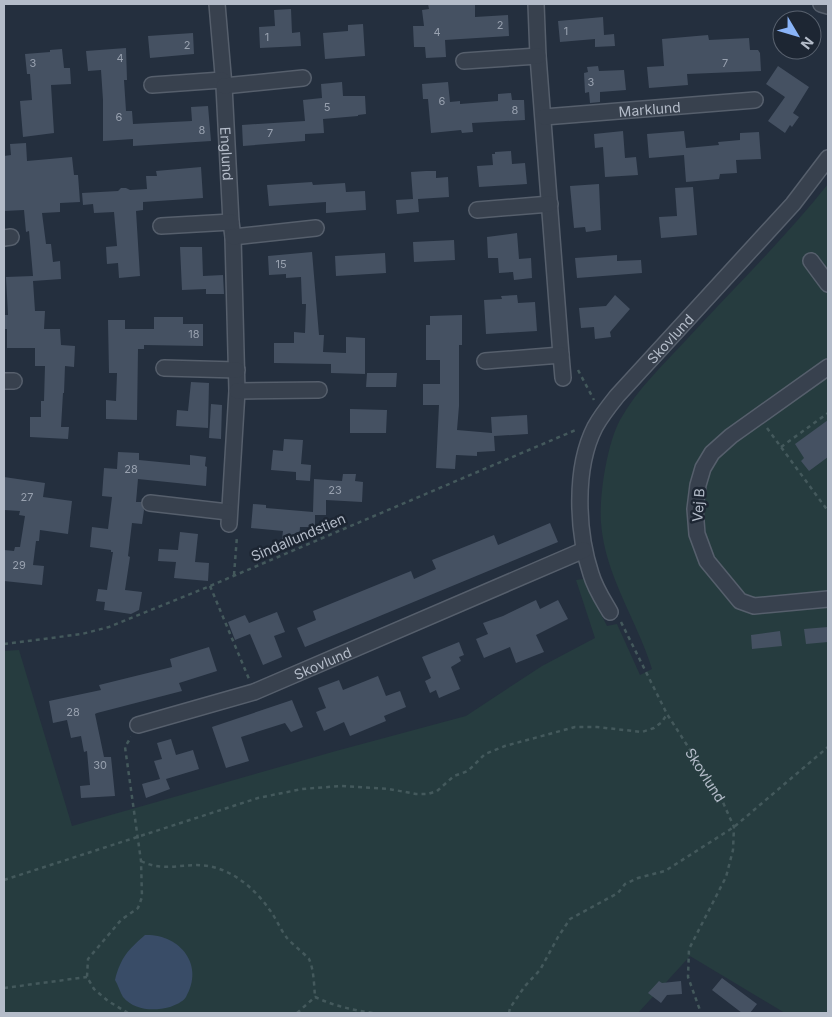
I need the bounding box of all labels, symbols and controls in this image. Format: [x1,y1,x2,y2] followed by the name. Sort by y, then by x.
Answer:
[772,10,822,60] north arrow
[497,18,503,32] house number: 2
[564,24,568,38] house number: 1
[433,25,441,39] house number: 4
[265,30,269,44] house number: 1
[798,34,818,53] text: N
[184,38,190,52] house number: 2
[116,51,124,65] house number: 4
[30,56,37,70] house number: 3
[722,56,728,70] house number: 7
[588,75,595,89] house number: 3
[439,94,446,108] house number: 6
[618,98,681,119] street label: Marklund
[324,100,331,114] house number: 5
[512,103,519,117] house number: 8
[116,110,123,124] house number: 6
[199,123,206,137] house number: 8
[218,126,237,181] street label: Englund
[267,126,273,140] house number: 7
[275,257,287,271] house number: 15
[643,310,697,367] street label: Skovlund
[188,327,200,341] house number: 18
[124,462,138,476] house number: 28
[328,483,342,497] house number: 23
[688,488,708,522] street label: Vej B
[21,490,33,504] house number: 27
[248,509,348,565] street label: Sindallundstien
[12,558,26,572] house number: 29
[291,643,354,682] street label: Skovlund
[66,705,80,719] house number: 28
[682,744,730,805] street label: Skovlund
[93,758,107,772] house number: 30

